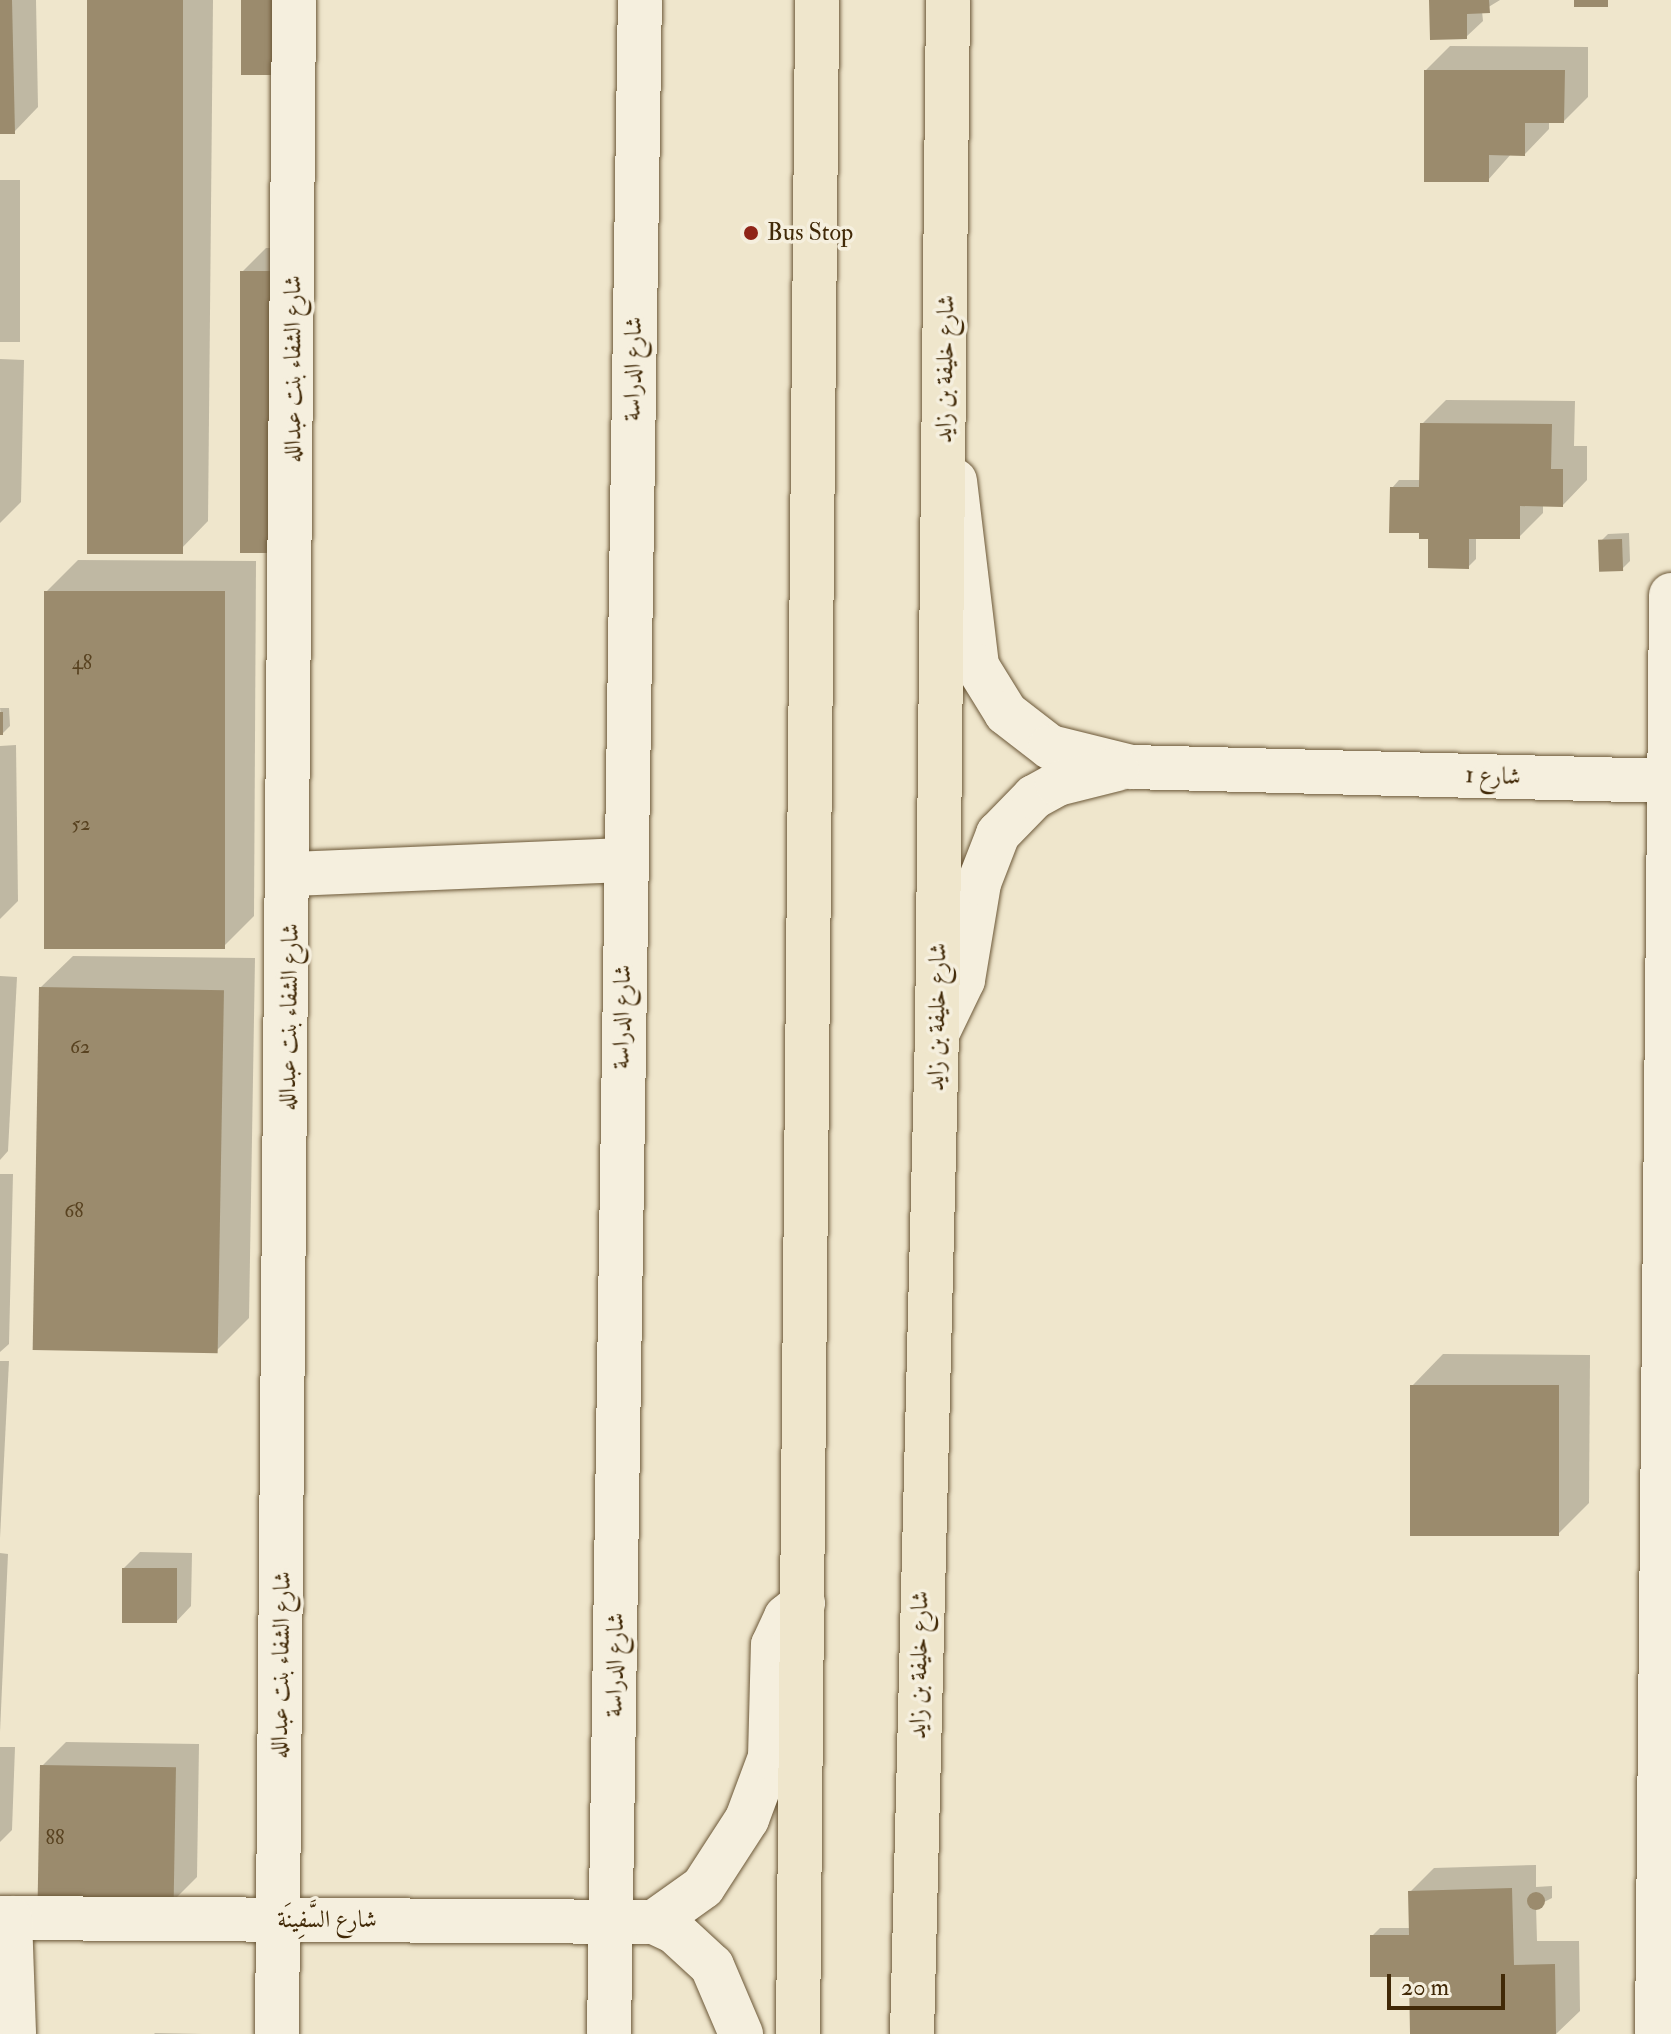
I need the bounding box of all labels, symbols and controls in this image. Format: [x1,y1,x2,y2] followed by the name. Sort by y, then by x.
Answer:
[767,219,853,247] place label: Bus Stop
[742,224,760,242] marker: Bus Stop
[279,275,307,463] street label: شارع الشفاء بنت عبدالله
[929,295,961,443] street label: شارع خليفة بن زايد
[618,316,648,422] street label: شارع الدراسة
[72,650,92,674] house number: 48
[1465,761,1521,791] street label: شارع 1
[72,811,90,835] house number: 52
[273,923,305,1111] street label: شارع الشفاء بنت عبدالله
[921,943,953,1091] street label: شارع خليفة بن زايد
[607,964,637,1070] street label: شارع الدراسة
[70,1034,90,1058] house number: 62
[64,1198,84,1222] house number: 68
[265,1571,297,1759] street label: شارع الشفاء بنت عبدالله
[903,1591,935,1739] street label: شارع خليفة بن زايد
[600,1612,630,1718] street label: شارع الدراسة
[46,1825,64,1849] house number: 88
[277,1906,377,1934] street label: شارع السَّفِينَة
[1391,1958,1509,2008] scale bar
[1401,1972,1449,2003] text: 20 m

